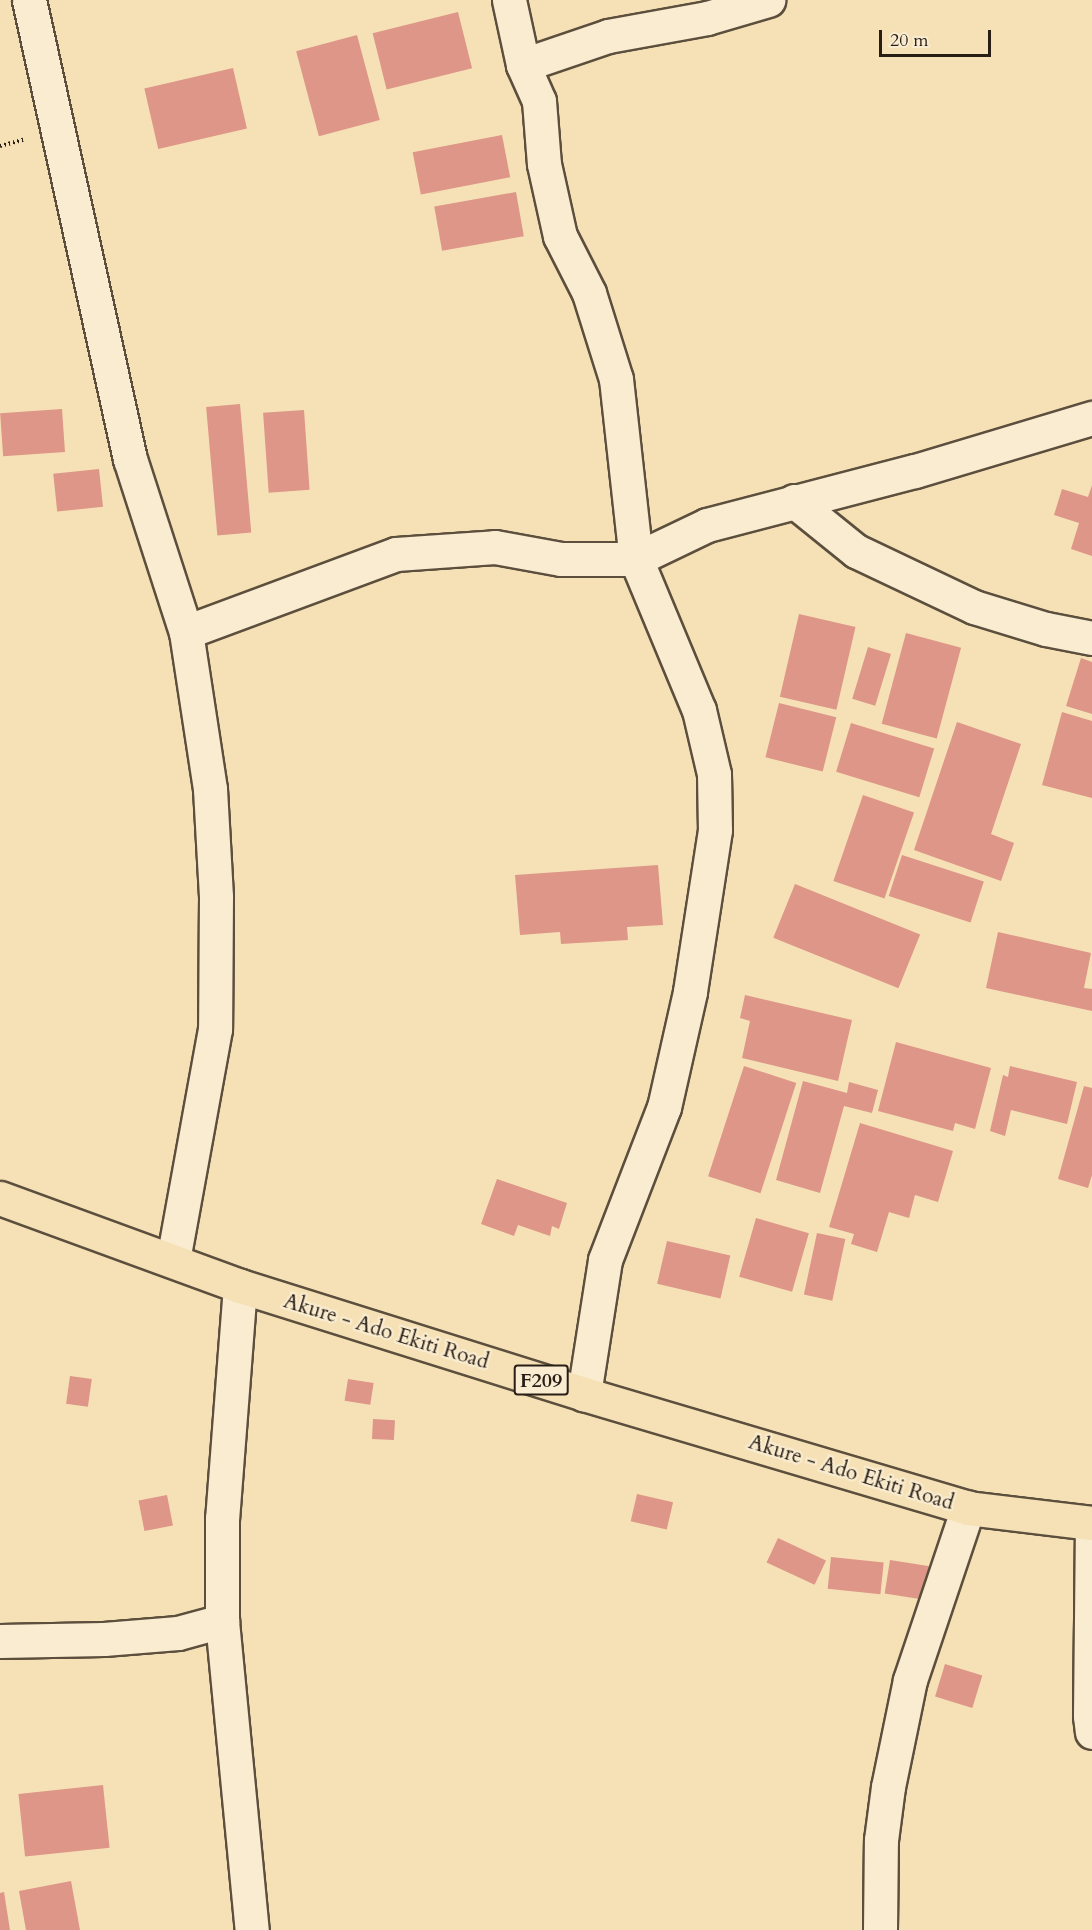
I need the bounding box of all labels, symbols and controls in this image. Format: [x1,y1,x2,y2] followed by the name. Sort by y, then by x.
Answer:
[882,18,994,56] scale bar
[890,28,929,53] text: 20 m
[280,1289,492,1375] street label: Akure - Ado Ekiti Road
[512,1363,570,1397] road number: F209
[745,1430,957,1516] street label: Akure - Ado Ekiti Road

